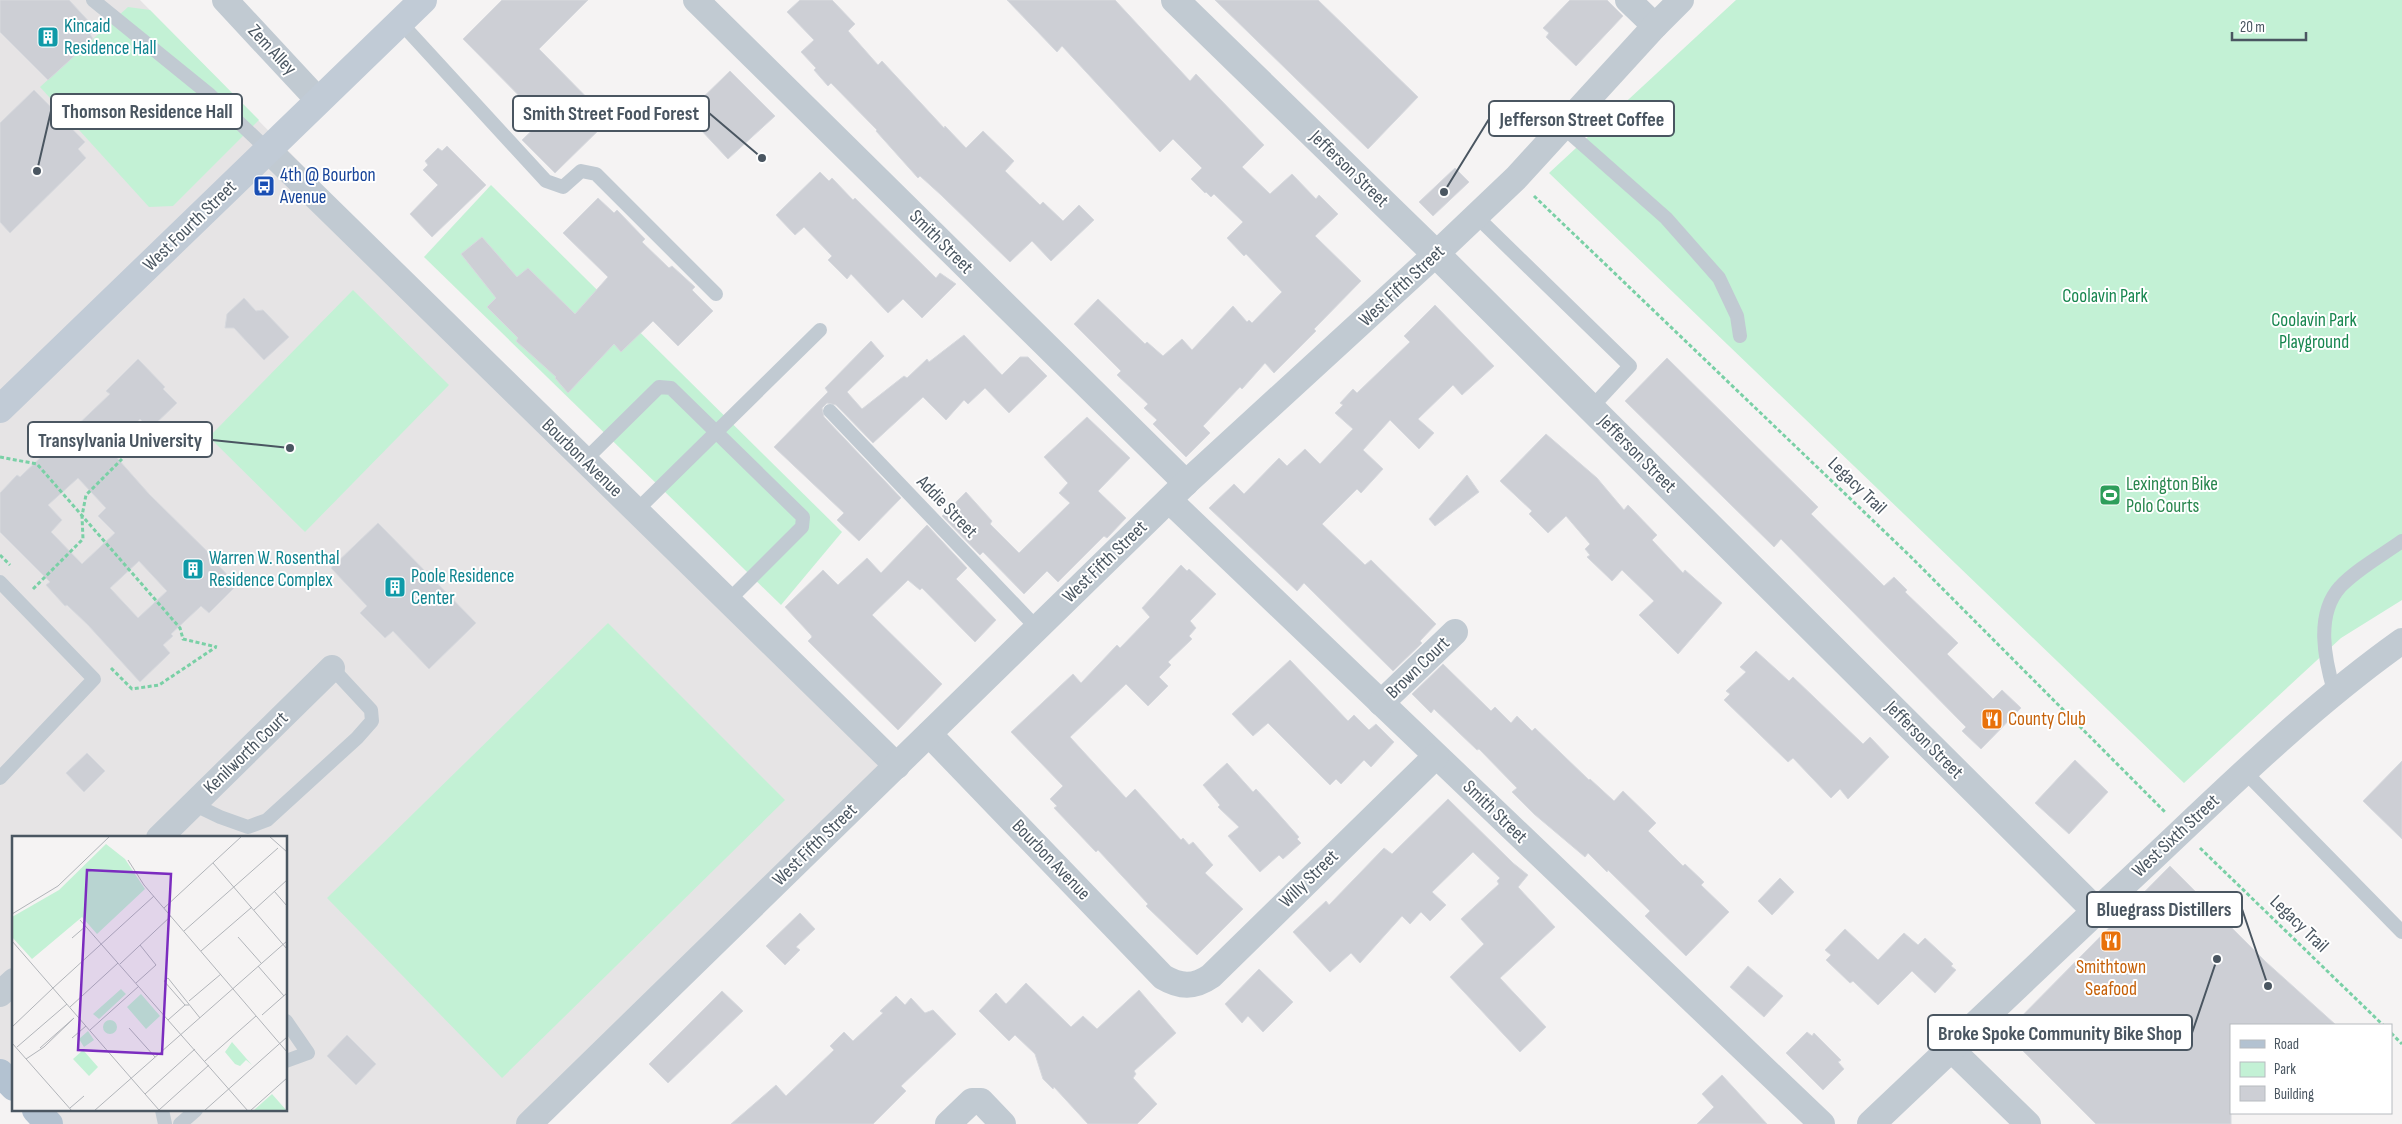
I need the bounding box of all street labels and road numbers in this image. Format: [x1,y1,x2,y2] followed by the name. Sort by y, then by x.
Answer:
[243,20,302,80] street label: Zem Alley
[1304,125,1393,212] street label: Jefferson Street
[139,176,242,276] street label: West Fourth Street
[904,205,978,279] street label: Smith Street
[1354,240,1450,332] street label: West Fifth Street
[1593,410,1681,498] street label: Jefferson Street
[537,414,627,502] street label: Bourbon Avenue
[1823,452,1891,520] street label: Legacy Trail
[911,470,983,543] street label: Addie Street
[1058,516,1152,608] street label: West Fifth Street
[1381,632,1455,704] street label: Brown Court
[1880,696,1968,784] street label: Jefferson Street
[199,707,293,799] street label: Kenilworth Court
[1458,776,1532,849] street label: Smith Street
[2128,790,2225,882] street label: West Sixth Street
[768,799,862,891] street label: West Fifth Street
[1007,815,1095,905] street label: Bourbon Avenue
[1275,845,1344,913] street label: Willy Street
[2265,890,2333,958] street label: Legacy Trail

